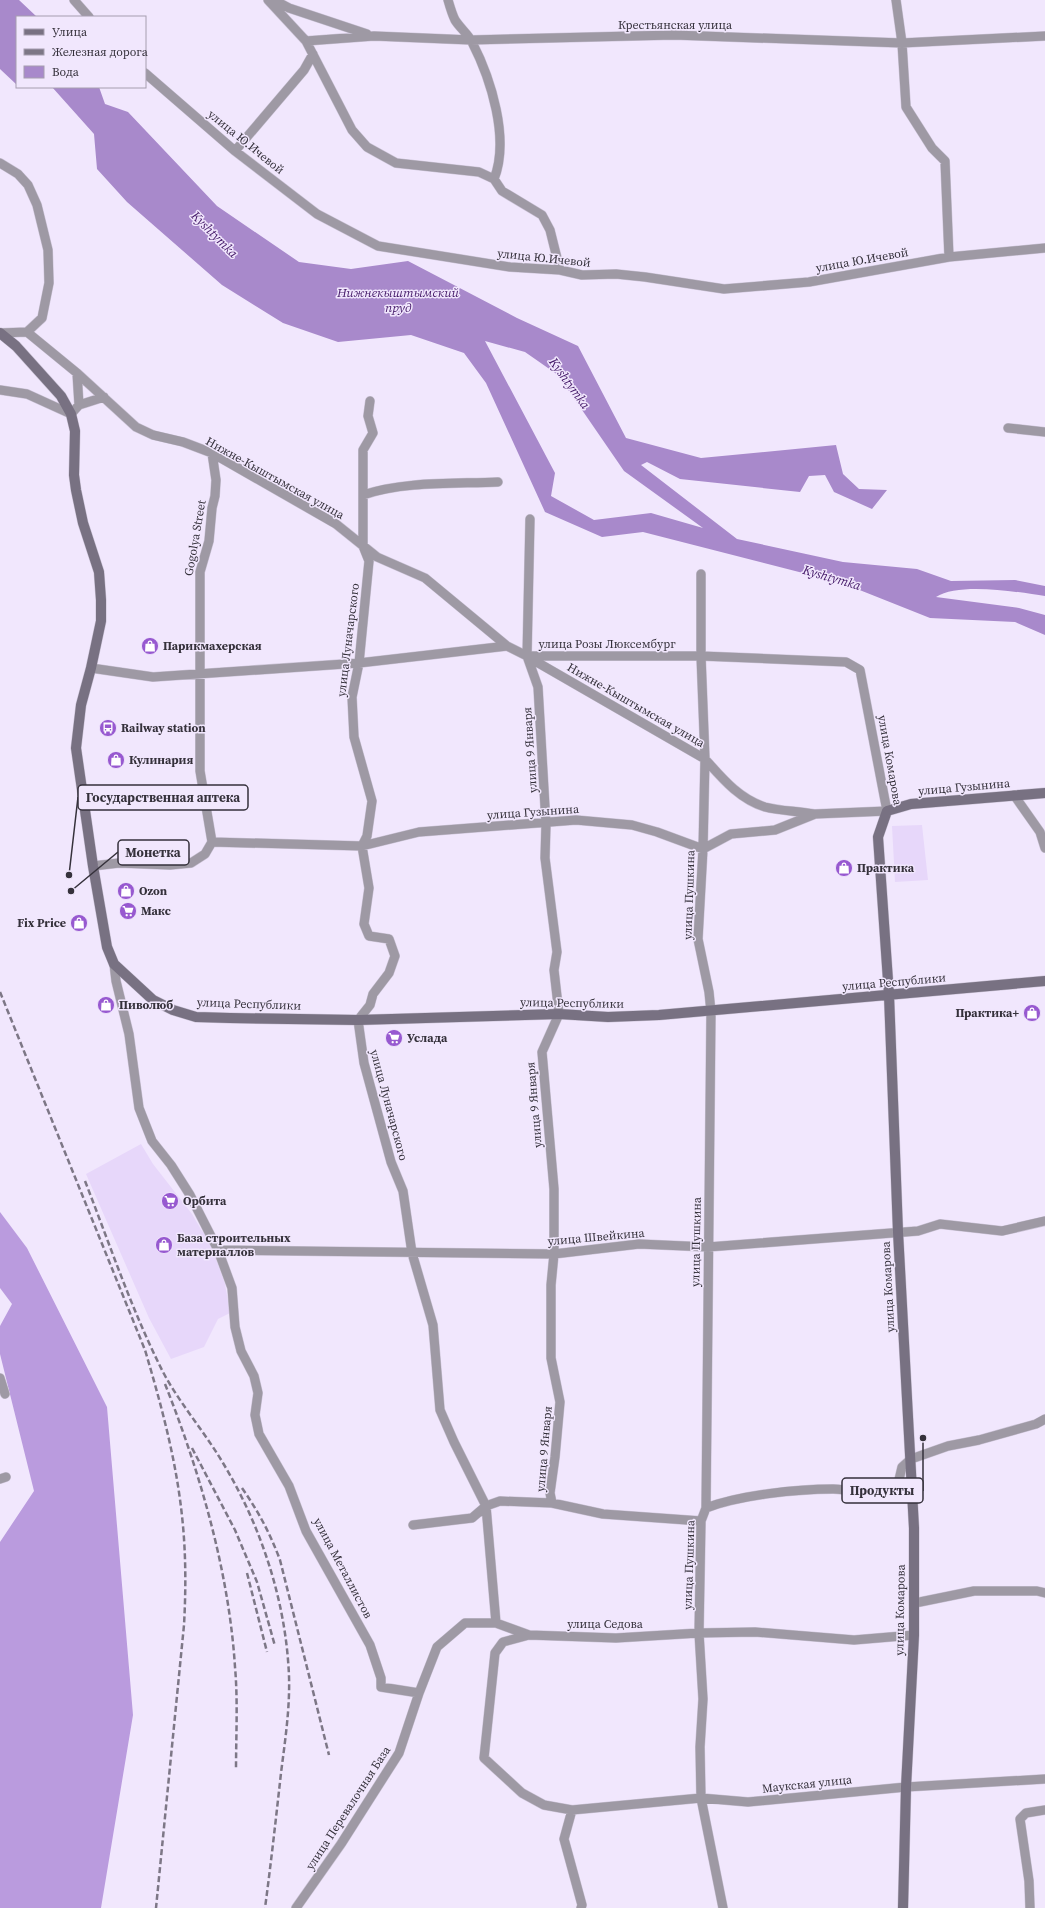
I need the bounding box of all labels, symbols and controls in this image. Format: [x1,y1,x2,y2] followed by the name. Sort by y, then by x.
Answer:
[16,16,146,88] legend
[618,17,733,33] street label: Крестьянская улица
[52,24,88,40] text: Улица
[52,44,149,60] text: Железная дорога
[52,64,80,80] text: Вода
[204,106,288,178] street label: улица Ю.Ичевой
[187,207,242,262] water label: Kyshtymka
[814,244,910,276] street label: улица Ю.Ичевой
[496,245,592,271] street label: улица Ю.Ичевой
[336,284,460,316] water label: Нижнекыштымский пруд
[545,353,594,413] water label: Kyshtymka
[203,433,348,523] street label: Нижне-Кыштымская улица
[180,499,210,577] street label: Gogolya Street
[800,561,863,594] water label: Kyshtymka
[333,582,363,698] street label: улица Луначарского
[140,636,160,656] shop icon: Парикмахерская
[538,636,676,652] street label: улица Розы Люксембург
[163,638,262,654] place label: Парикмахерская
[564,659,708,751] street label: Нижне-Кыштымская улица
[519,706,541,794] street label: улица 9 Января
[874,714,906,807] street label: улица Комарова
[98,718,118,738] bus stop icon: Railway station
[121,720,206,736] place label: Railway station
[106,750,126,770] shop icon: Кулинария
[129,752,193,768] place label: Кулинария
[917,775,1011,799] street label: улица Гузынина
[78,785,248,810] callout: Государственная аптека
[86,789,240,806] text: Государственная аптека
[486,801,580,823] street label: улица Гузынина
[118,840,189,865] callout: Монетка
[125,844,181,861] text: Монетка
[679,849,699,940] street label: улица Пушкина
[834,858,854,878] shop icon: Практика
[857,860,915,876] place label: Практика
[116,881,136,901] shop icon: Ozon
[139,883,168,899] place label: Ozon
[118,901,138,921] supermarket icon: Макс
[141,903,171,919] place label: Макс
[69,913,89,933] shop icon: Fix Price
[17,915,66,931] place label: Fix Price
[841,969,947,995] street label: улица Республики
[197,994,302,1014] street label: улица Республики
[520,994,624,1012] street label: улица Республики
[96,995,116,1015] shop icon: Пиволюб
[119,997,173,1013] place label: Пиволюб
[1022,1003,1042,1023] shop icon: Практика+
[955,1005,1019,1021] place label: Практика+
[384,1028,404,1048] supermarket icon: Услада
[407,1030,448,1046] place label: Услада
[366,1048,412,1163] street label: улица Луначарского
[522,1061,546,1149] street label: улица 9 Января
[160,1191,180,1211] supermarket icon: Орбита
[183,1193,227,1209] place label: Орбита
[687,1196,705,1287] street label: улица Пушкина
[547,1225,646,1249] street label: улица Швейкина
[177,1230,291,1260] place label: База cтроительных материаллов
[154,1235,174,1255] shop icon: База cтроительных материаллов
[878,1240,898,1333] street label: улица Комарова
[532,1405,556,1493] street label: улица 9 Января
[842,1478,923,1503] callout: Продукты
[850,1482,915,1499] text: Продукты
[310,1515,376,1621] street label: улица Металлистов
[679,1519,699,1610] street label: улица Пушкина
[891,1563,909,1656] street label: улица Комарова
[567,1616,644,1632] street label: улица Седова
[302,1742,395,1873] street label: улица Перевалочная База
[761,1771,854,1797] street label: Маукская улица

